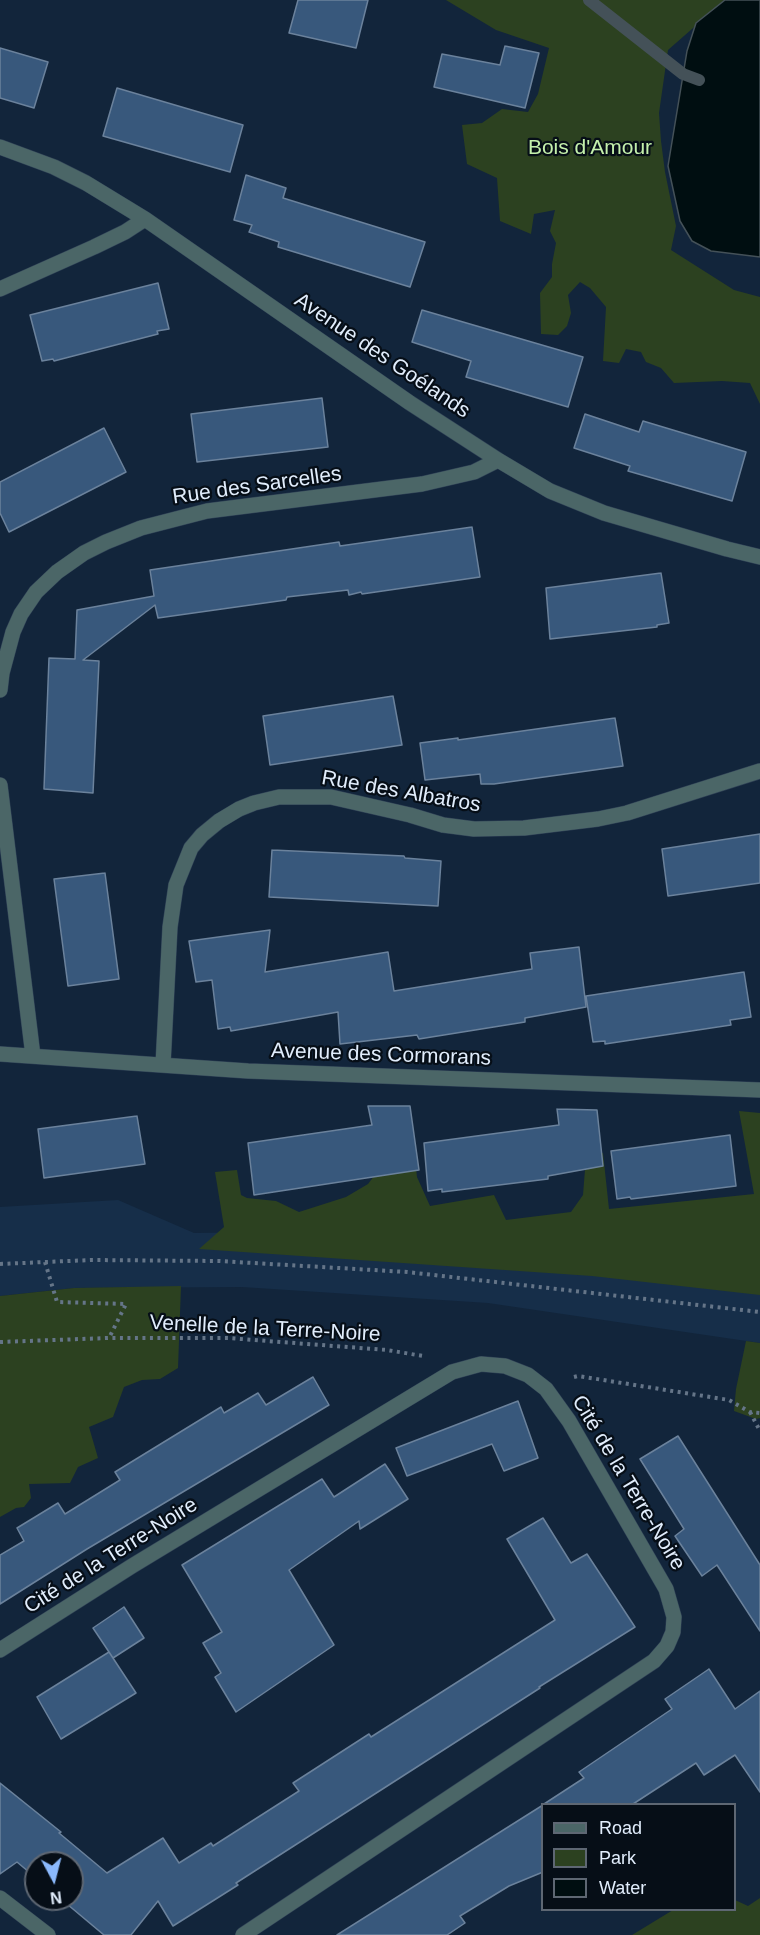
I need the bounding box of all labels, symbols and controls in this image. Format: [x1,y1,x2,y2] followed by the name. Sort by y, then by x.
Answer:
[528,135,652,161] park label: Bois d'Amour
[289,288,475,424] street label: Avenue des Goélands
[171,462,343,510] street label: Rue des Sarcelles
[319,766,483,818] street label: Rue des Albatros
[271,1039,491,1071] street label: Avenue des Cormorans
[149,1310,381,1348] street label: Venelle de la Terre-Noire
[566,1391,690,1575] street label: Cité de la Terre-Noire
[20,1492,202,1620] street label: Cité de la Terre-Noire
[541,1803,736,1911] legend
[599,1818,642,1838] text: Road
[599,1848,636,1868] text: Park
[24,1851,84,1911] north arrow
[599,1878,646,1898] text: Water
[49,1888,63,1907] text: N

